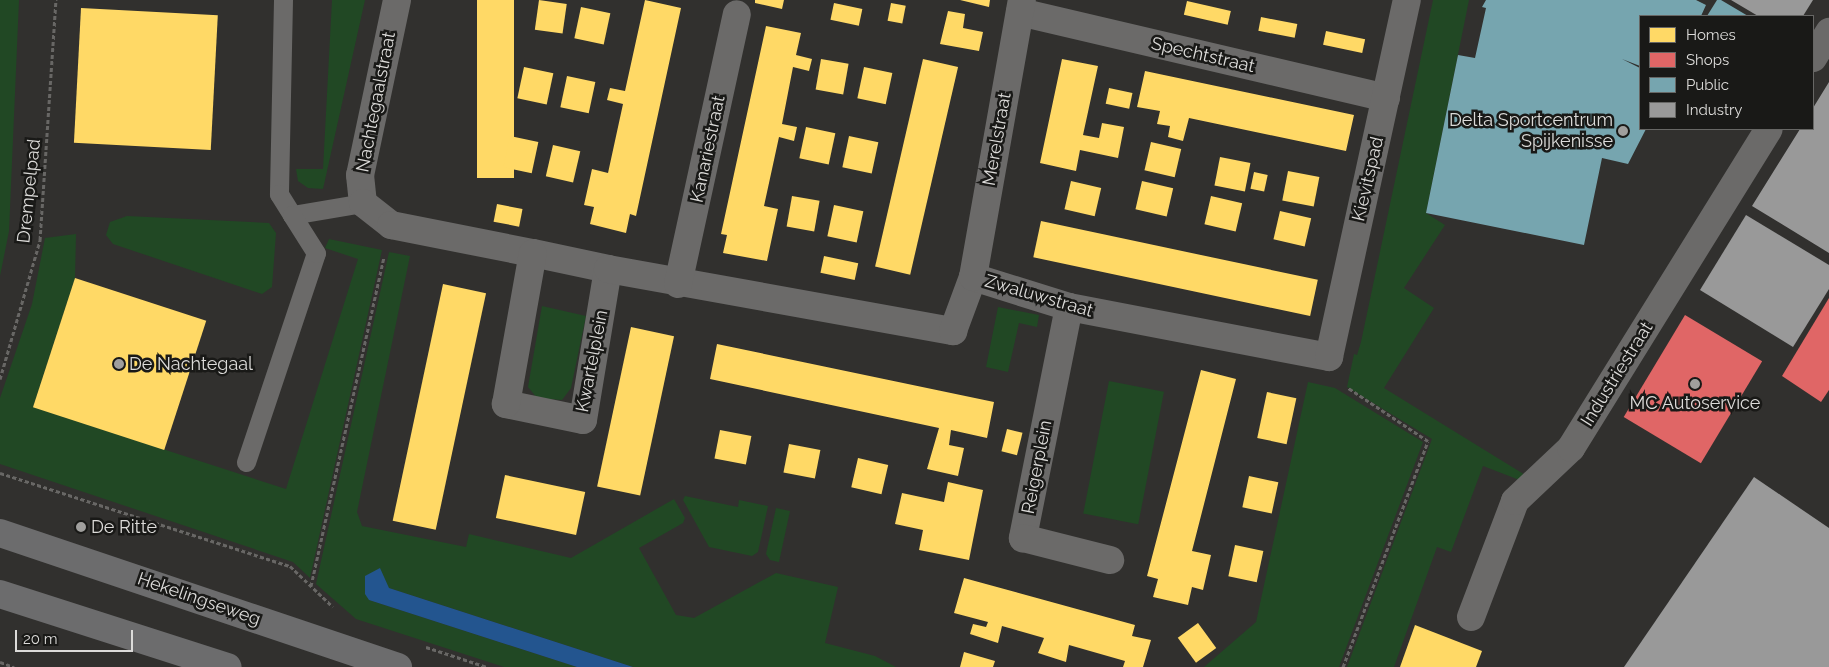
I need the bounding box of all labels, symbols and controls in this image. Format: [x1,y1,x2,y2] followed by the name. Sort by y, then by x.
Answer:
[1639,15,1814,130] legend
[1686,26,1736,44] text: Homes
[352,30,400,174] street label: Nachtegaalstraat
[1149,33,1257,77] street label: Spechtstraat
[1686,51,1729,69] text: Shops
[1686,76,1729,94] text: Public
[978,91,1016,187] street label: Merelstraat
[686,93,730,205] street label: Kanariestraat
[1686,101,1742,119] text: Industry
[1449,110,1613,152] place label: Delta Sportcentrum Spijkenisse
[1617,125,1629,137] marker: Delta Sportcentrum Spijkenisse
[1348,135,1388,223] street label: Kievitspad
[13,138,45,244] street label: Drempelpad
[982,270,1096,322] street label: Zwaluwstraat
[571,308,613,414] street label: Kwartelplein
[1576,318,1658,430] street label: Industriestraat
[129,353,253,375] place label: De Nachtegaal
[113,358,125,370] marker: De Nachtegaal
[1689,378,1701,390] marker: MC Autoservice
[1629,392,1761,414] place label: MC Autoservice
[1017,418,1057,516] street label: Reigerplein
[91,516,157,538] place label: De Ritte
[75,521,87,533] marker: De Ritte
[135,568,263,630] street label: Hekelingseweg
[18,620,135,652] scale bar
[23,630,58,648] text: 20 m

